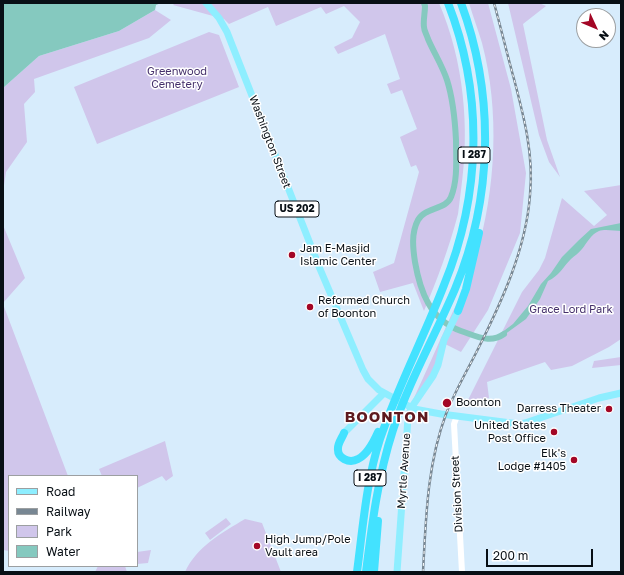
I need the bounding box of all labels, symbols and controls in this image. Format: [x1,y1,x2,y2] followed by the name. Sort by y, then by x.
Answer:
[576,8,616,48] north arrow
[597,28,612,44] text: N
[147,65,207,91] park label: Greenwood Cemetery
[246,94,294,190] street label: Washington Street
[458,147,490,163] road number: I 287
[275,201,319,217] road number: US 202
[300,242,376,268] place label: Jam E-Masjid Islamic Center
[287,250,297,260] marker: Jam E-Masjid Islamic Center
[318,294,410,320] place label: Reformed Church of Boonton
[305,302,315,312] marker: Reformed Church of Boonton
[529,303,613,317] park label: Grace Lord Park
[456,396,501,410] place label: Boonton
[441,397,453,409] marker: Boonton
[517,402,601,416] place label: Darress Theater
[604,404,614,414] marker: Darress Theater
[345,408,429,426] district label: BOONTON
[474,419,546,445] place label: United States Post Office
[549,427,559,437] marker: United States Post Office
[395,433,413,509] street label: Myrtle Avenue
[498,447,566,473] place label: Elk's Lodge #1405
[448,455,466,533] street label: Division Street
[569,455,579,465] marker: Elk's Lodge #1405
[354,470,386,486] road number: I 287
[8,475,138,567] legend
[46,484,75,499] text: Road
[46,504,91,519] text: Railway
[46,524,72,539] text: Park
[265,533,351,559] place label: High Jump/Pole Vault area
[252,541,262,551] marker: High Jump/Pole Vault area
[488,541,595,567] scale bar
[46,544,80,559] text: Water
[493,548,528,563] text: 200 m

